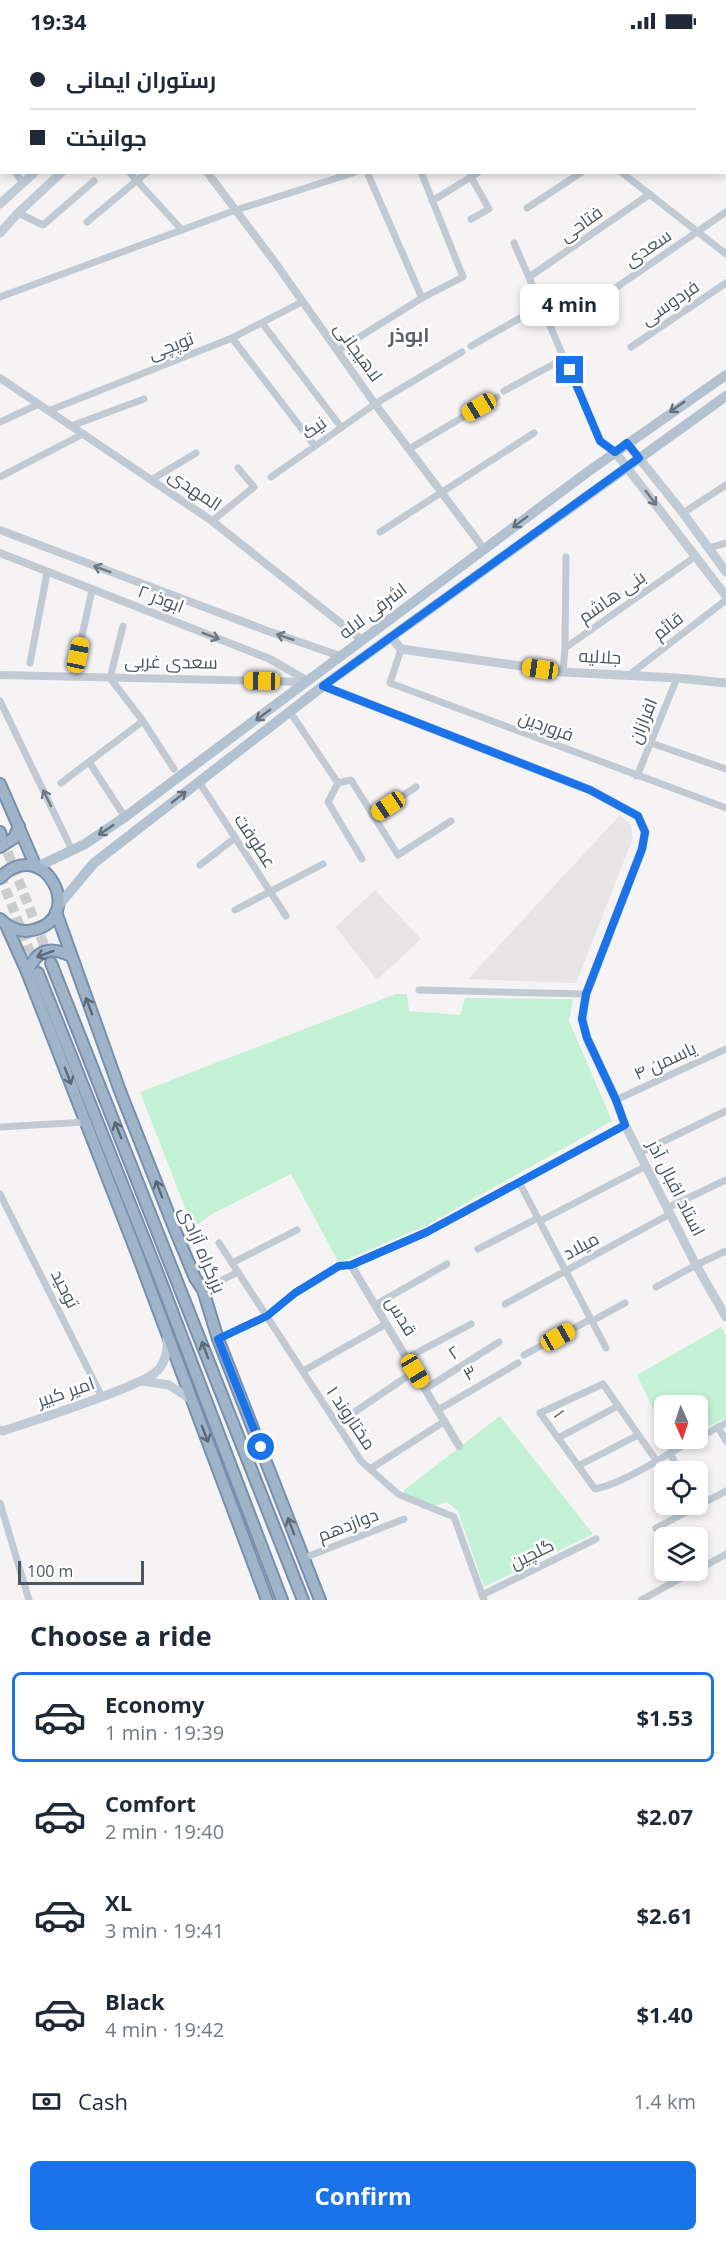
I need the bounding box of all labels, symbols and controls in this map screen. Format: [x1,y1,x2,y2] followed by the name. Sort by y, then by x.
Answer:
[30,6,87,36] text: 19:34
[66,64,216,94] text: رستوران ایمانی
[66,122,147,152] text: جوانبخت
[554,200,607,247] street label: فتاحی
[619,223,676,272] street label: سعدی
[636,274,703,330] street label: فردوسی
[520,283,620,325] callout: 4 min
[542,291,597,318] text: 4 min
[329,317,389,386] street label: لاهیجانی
[387,321,430,348] district label: ابوذر
[144,325,197,366] street label: توپچی
[556,356,583,383] route end
[459,390,499,424] car
[670,401,686,413] one-way arrow
[296,410,330,444] street label: نیک
[164,463,227,516] street label: المهدی
[645,490,658,506] one-way arrow
[512,516,528,529] one-way arrow
[94,562,112,573] one-way arrow
[573,564,650,629] street label: بنی هاشم
[333,577,411,644] street label: اشرفی لاله
[135,578,188,618] street label: ابوذر ۲
[647,606,688,646] street label: قائم
[201,631,220,642] one-way arrow
[276,631,295,642] one-way arrow
[65,636,91,674] car
[578,643,622,669] street label: جلالیه
[124,648,218,674] street label: سعدی غربی
[521,658,559,680] car
[244,672,280,690] car
[622,694,662,747] street label: افرازان
[515,704,577,746] street label: فروردین
[255,708,271,721] one-way arrow
[368,788,408,824] car
[40,789,52,807] one-way arrow
[171,791,187,804] one-way arrow
[229,809,282,872] street label: عطوفت
[98,824,115,836] one-way arrow
[37,949,55,960] one-way arrow
[82,998,93,1016] one-way arrow
[629,1035,700,1085] street label: یاسمن ۴
[63,1066,74,1085] one-way arrow
[112,1121,123,1139] one-way arrow
[642,1134,711,1240] street label: استاد اقبال آذر
[152,1180,163,1198] one-way arrow
[174,1203,232,1297] street label: بزرگراه آزادی
[558,1226,603,1265] street label: میلاد
[46,1265,86,1312] street label: توحید
[381,1291,423,1340] street label: قدس
[538,1320,578,1354] car
[443,1340,464,1365] street label: ۲
[199,1341,210,1360] one-way arrow
[398,1351,432,1391] car
[458,1359,481,1386] street label: ۳
[33,1370,97,1412] street label: امیر کبیر
[322,1381,382,1454] street label: مختاروند ۱
[654,1395,708,1449] north arrow
[654,1395,708,1581] map controls
[548,1404,571,1423] street label: ۱
[200,1425,211,1443] one-way arrow
[247,1433,274,1460] route start
[654,1461,708,1515] button: locate
[314,1502,382,1547] street label: دوازدهم
[285,1517,296,1536] one-way arrow
[654,1527,708,1581] button: layers
[505,1532,558,1575] street label: گلچین
[18,1558,144,1586] scale bar
[27,1560,73,1582] text: 100 m
[30,1617,212,1654] text: Choose a ride
[105,1689,204,1719] text: Economy
[33,1690,87,1744] icon: car
[636,1702,693,1732] text: $1.53
[105,1719,224,1746] text: 1 min · 19:39
[105,1788,196,1818] text: Comfort
[33,1789,87,1843] icon: car
[636,1801,693,1831] text: $2.07
[105,1818,224,1845] text: 2 min · 19:40
[105,1887,132,1917] text: XL
[33,1888,87,1942] icon: car
[636,1900,693,1930] text: $2.61
[105,1917,224,1944] text: 3 min · 19:41
[105,1986,165,2016] text: Black
[33,1987,87,2041] icon: car
[636,1999,693,2029] text: $1.40
[105,2016,224,2043] text: 4 min · 19:42
[30,2085,63,2118] icon: cash
[78,2086,128,2116] text: Cash
[634,2088,696,2115] text: 1.4 km
[30,2161,696,2230] button: Confirm

